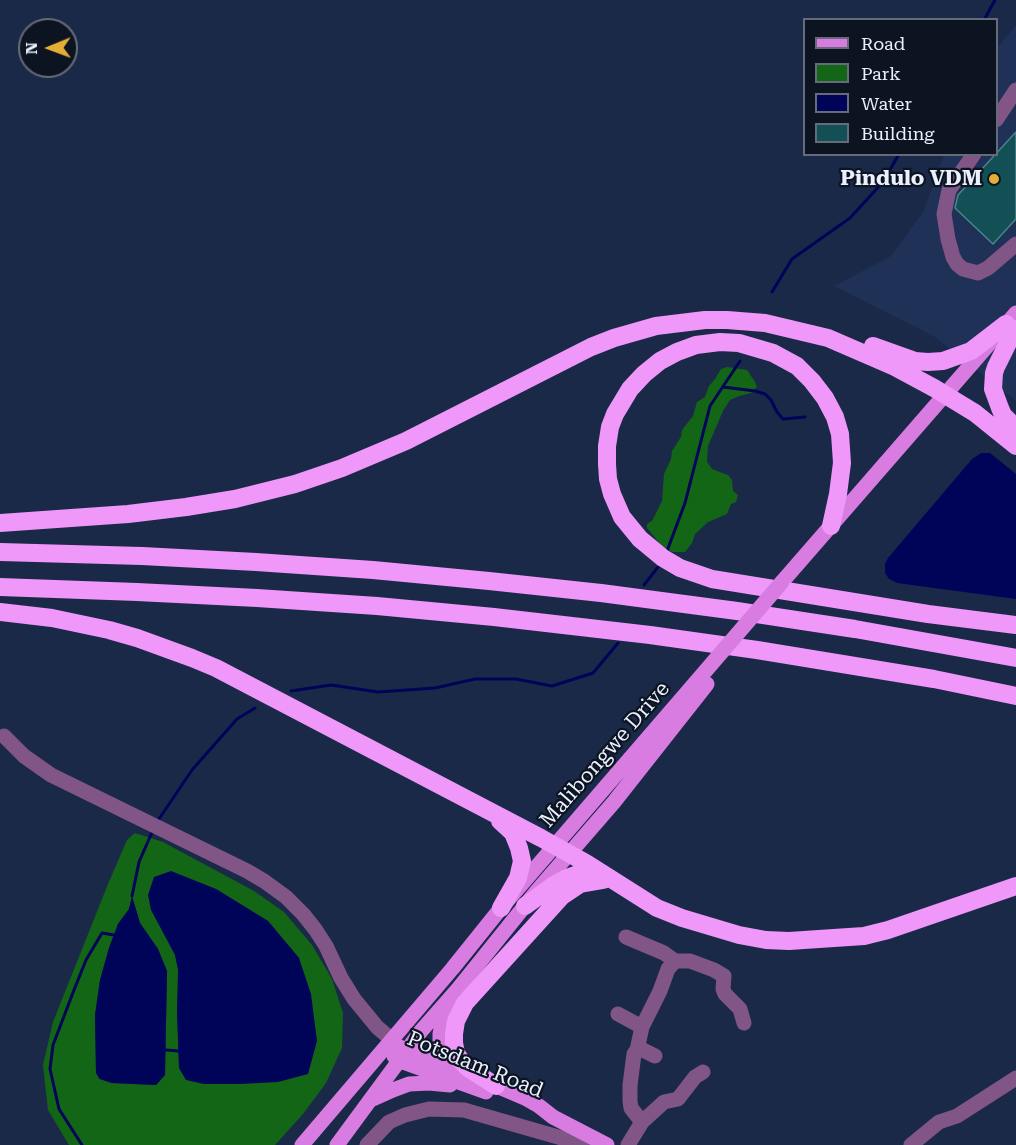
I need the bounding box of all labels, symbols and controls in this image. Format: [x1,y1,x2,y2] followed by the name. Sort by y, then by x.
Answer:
[18,18,78,78] north arrow
[803,18,998,156] legend
[861,33,905,54] text: Road
[22,42,41,55] text: N
[861,63,901,84] text: Park
[861,93,912,114] text: Water
[861,123,935,144] text: Building
[840,166,982,192] place label: Pindulo VDM
[987,172,1001,186] marker: Pindulo VDM
[535,677,675,833] street label: Malibongwe Drive
[403,1026,547,1104] street label: Potsdam Road

